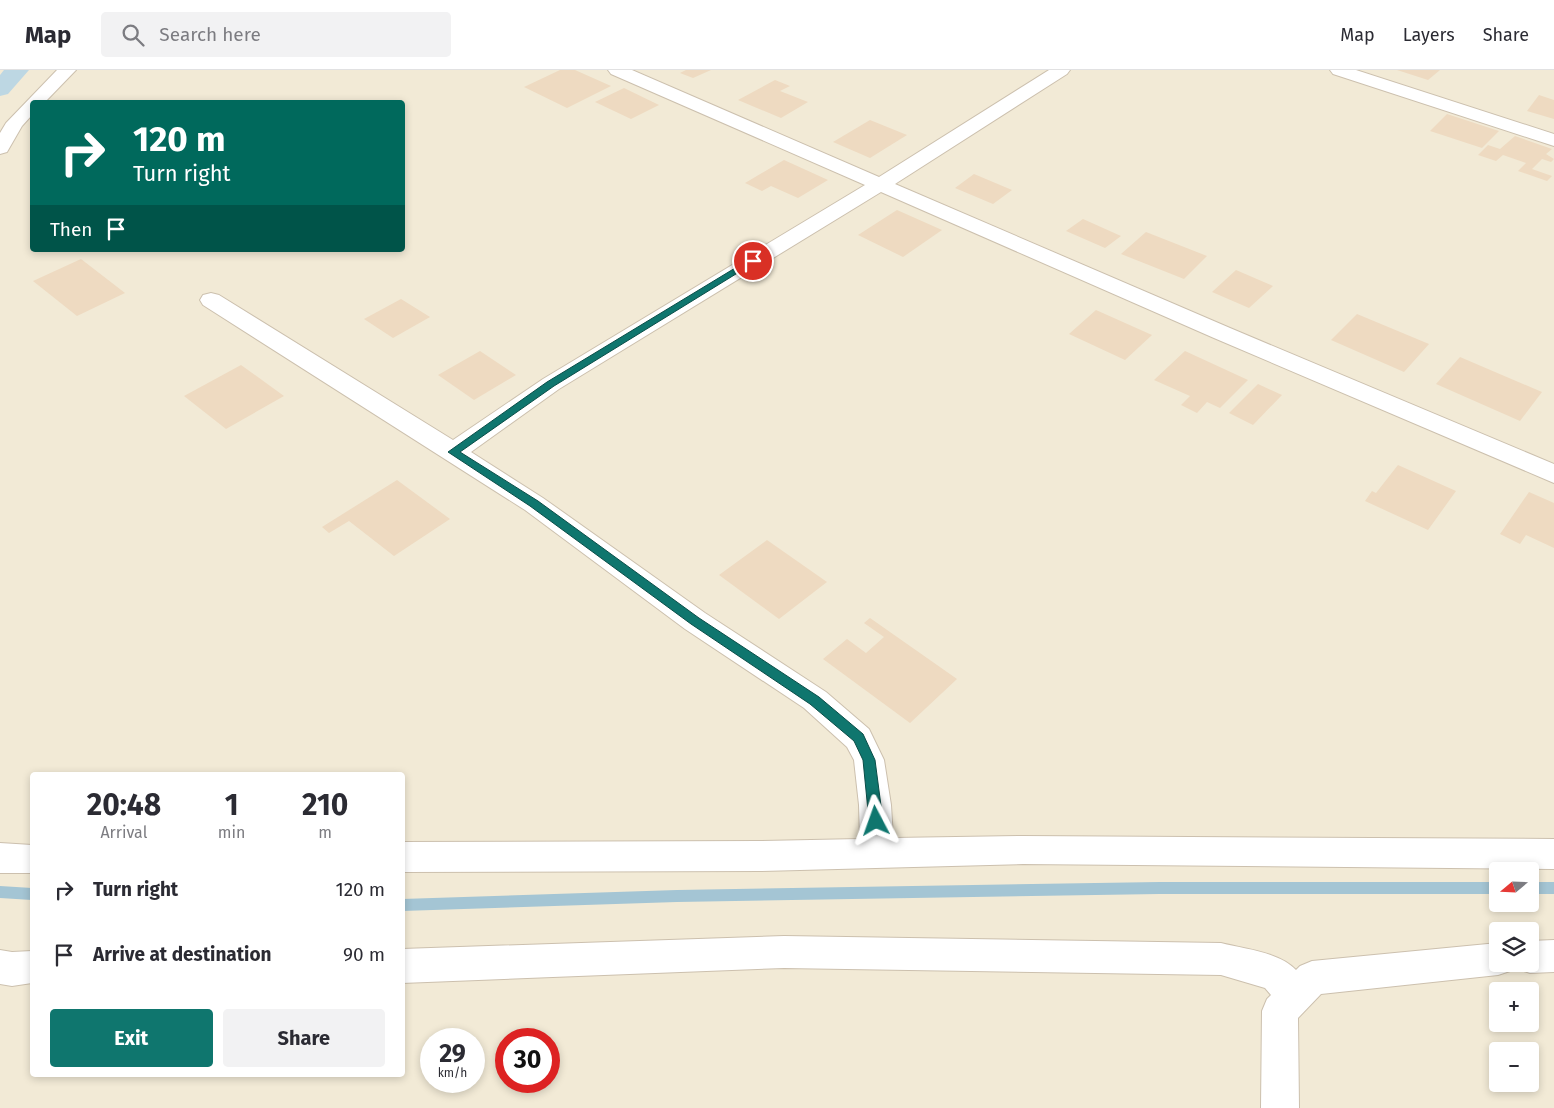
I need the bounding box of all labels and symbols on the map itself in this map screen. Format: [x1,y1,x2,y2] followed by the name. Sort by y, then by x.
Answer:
[732,240,774,282] pin
[849,794,901,846] position arrow
[1489,862,1539,912] north arrow
[495,1028,560,1093] speed limit sign: 30

